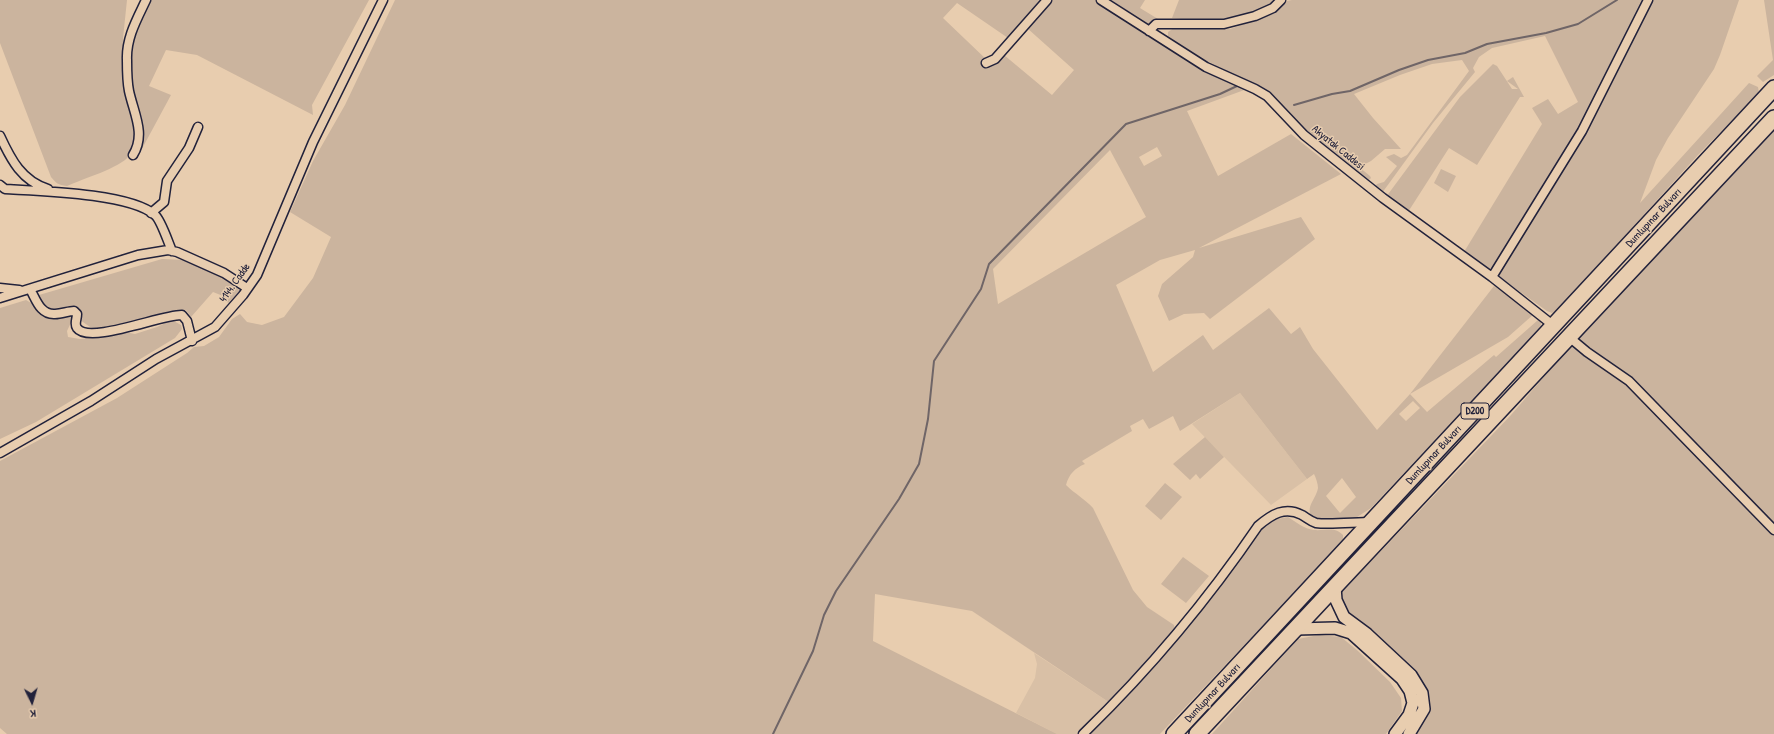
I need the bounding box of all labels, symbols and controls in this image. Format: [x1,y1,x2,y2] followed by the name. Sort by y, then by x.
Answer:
[1309,123,1367,173] street label: Akyatak Caddesi
[1623,186,1685,250] street label: Dumlupınar Bulvarı
[217,261,253,305] street label: 4144. Cadde
[1461,403,1489,419] road number: D200
[1403,423,1465,487] street label: Dumlupınar Bulvarı
[1182,661,1244,725] street label: Dumlupınar Bulvarı
[12,682,52,722] north arrow
[30,707,37,721] text: K

